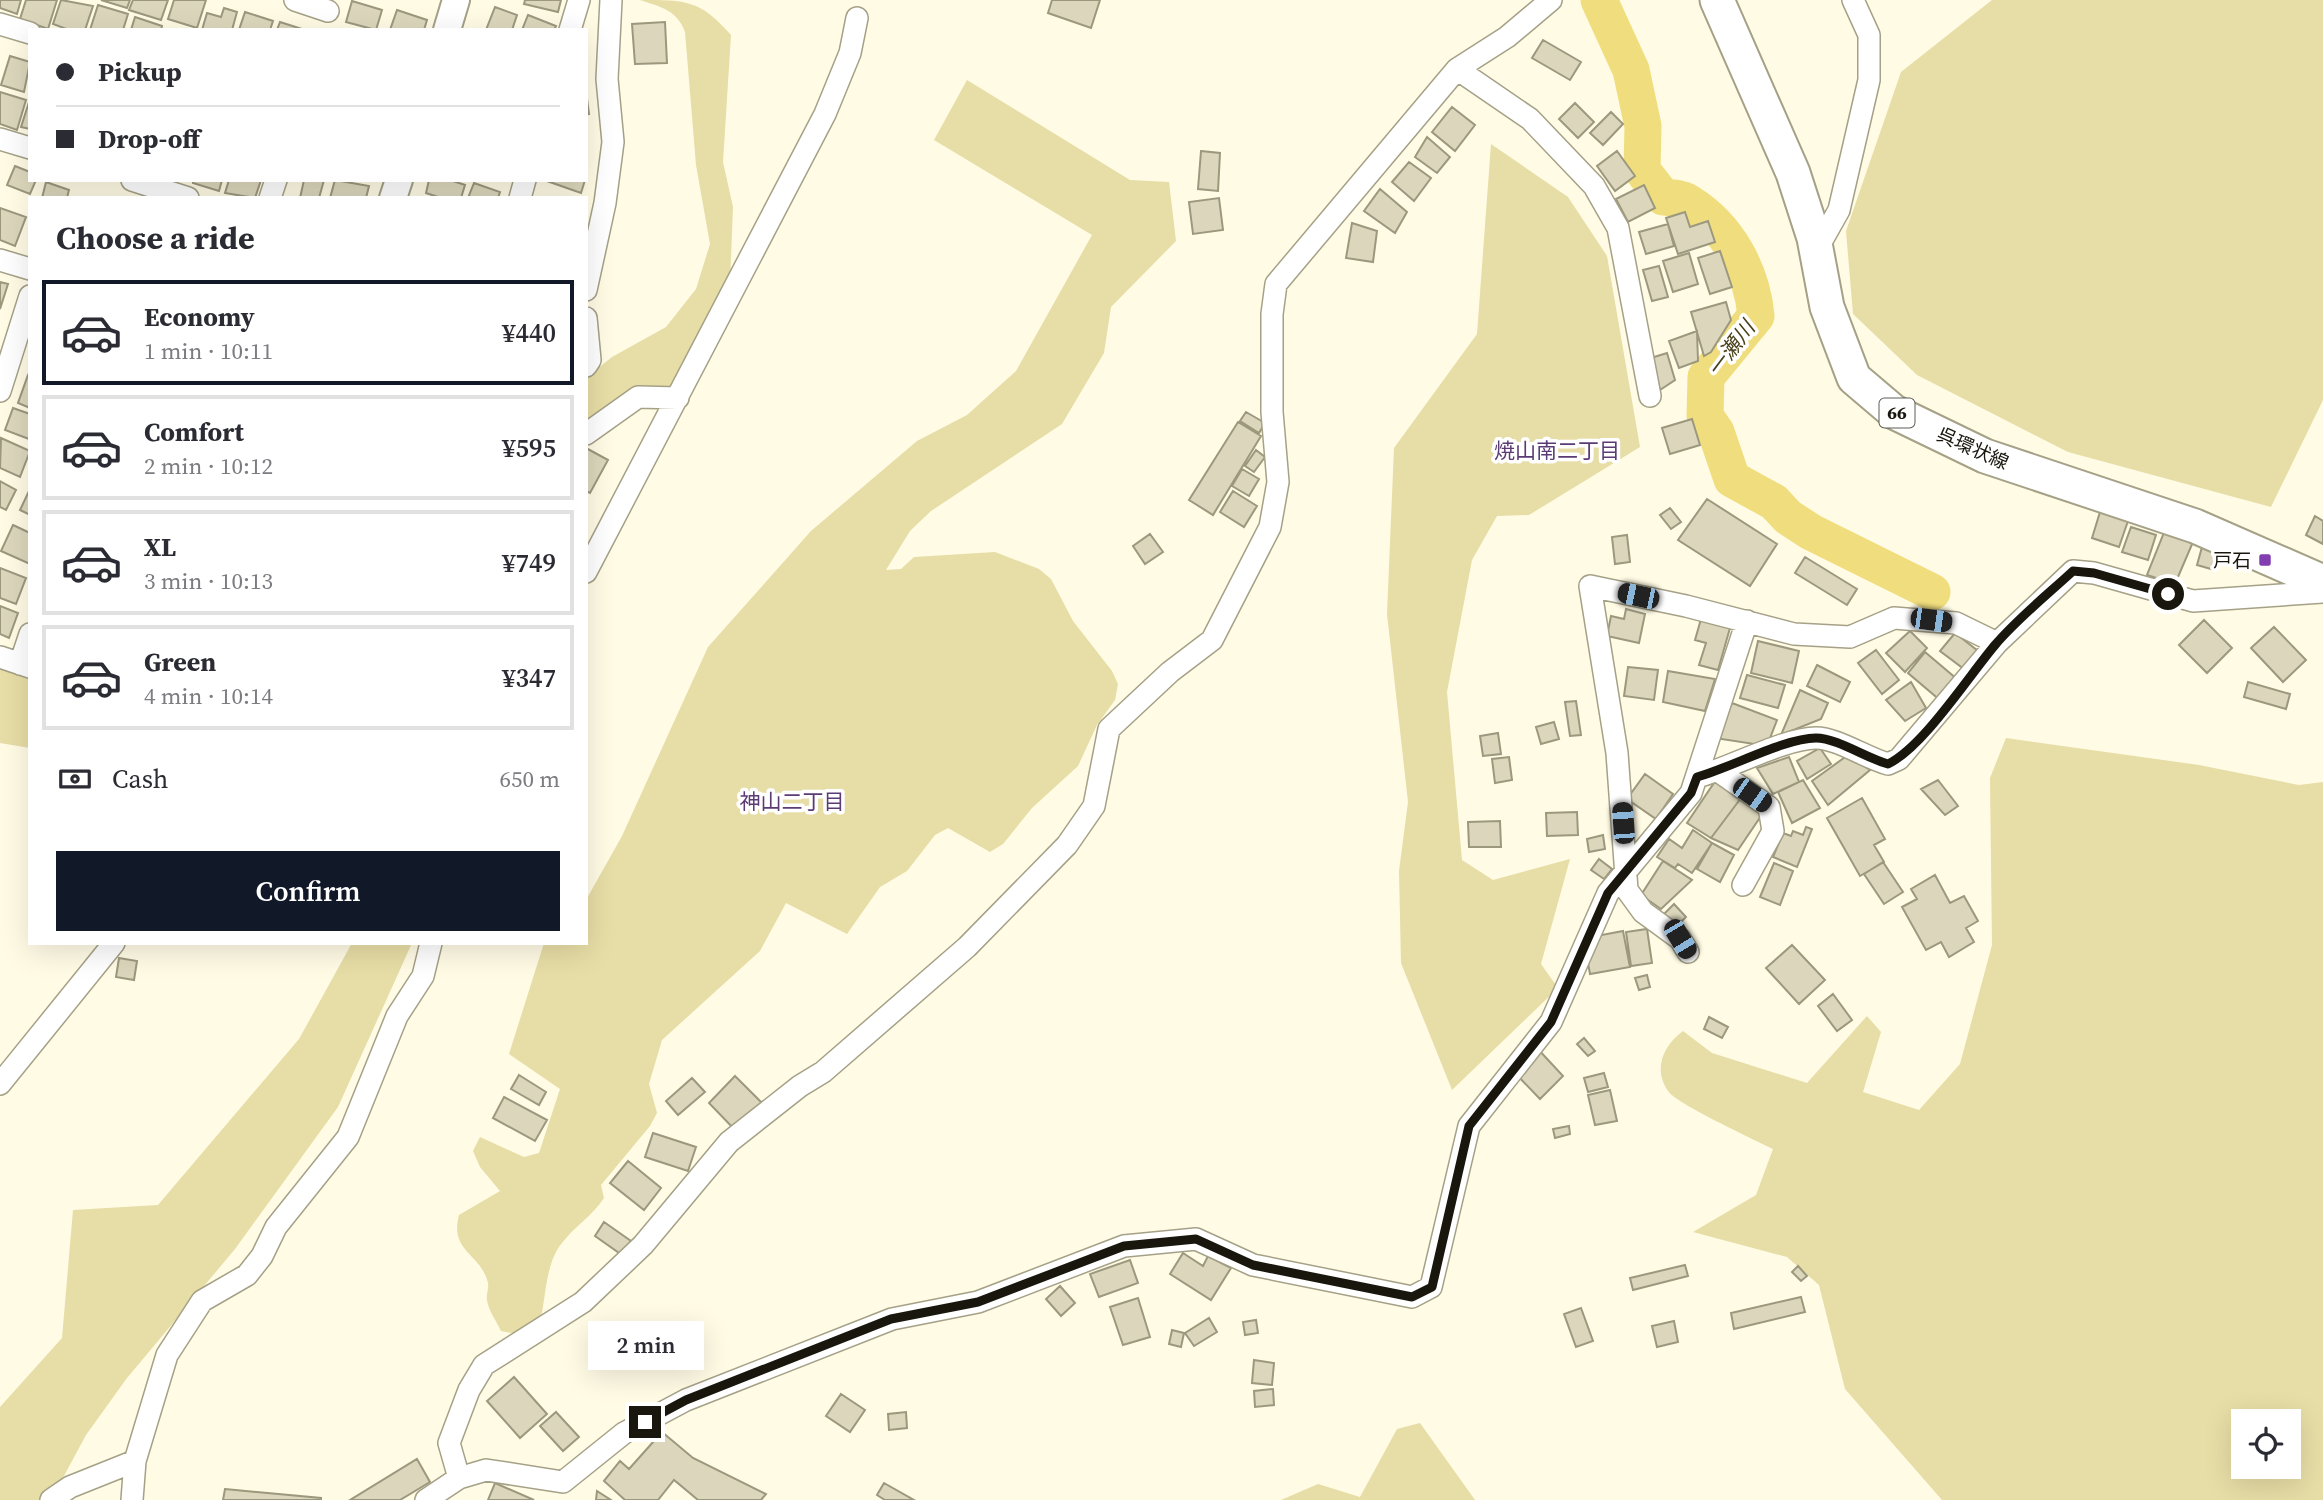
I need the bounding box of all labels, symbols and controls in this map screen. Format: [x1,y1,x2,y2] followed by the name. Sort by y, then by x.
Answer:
[98,54,182,90] text: Pickup
[98,121,200,157] text: Drop-off
[56,216,255,260] text: Choose a ride
[144,299,255,335] text: Economy
[60,301,123,364] icon: car
[1700,313,1762,383] water label: 一瀬川
[502,315,556,351] text: ¥440
[144,335,273,367] text: 1 min · 10:11
[1880,398,1914,428] road number: 66
[144,414,244,450] text: Comfort
[60,416,123,479] icon: car
[1933,421,2013,475] street label: 呉環状線
[502,430,556,466] text: ¥595
[1494,436,1620,465] district label: 焼山南二丁目
[144,450,273,482] text: 2 min · 10:12
[144,529,176,565] text: XL
[60,531,123,594] icon: car
[502,545,556,581] text: ¥749
[2213,547,2251,573] place label: 戸石
[2257,552,2273,568] marker: 戸石
[144,565,273,597] text: 3 min · 10:13
[2152,578,2184,610] route start
[1616,581,1661,611] car
[1909,607,1954,633] car
[144,644,216,680] text: Green
[60,646,123,709] icon: car
[502,660,556,696] text: ¥347
[144,680,273,712] text: 4 min · 10:14
[56,760,94,798] icon: cash
[112,761,168,797] text: Cash
[499,763,560,795] text: 650 m
[1729,774,1776,816] car
[740,787,845,816] district label: 神山二丁目
[1612,801,1635,845] car
[56,851,560,931] button: Confirm
[1661,916,1700,962] car
[587,1320,703,1370] callout: 2 min
[616,1329,676,1361] text: 2 min
[629,1406,661,1438] route end
[2231,1409,2301,1479] map controls
[2231,1409,2301,1479] button: locate

